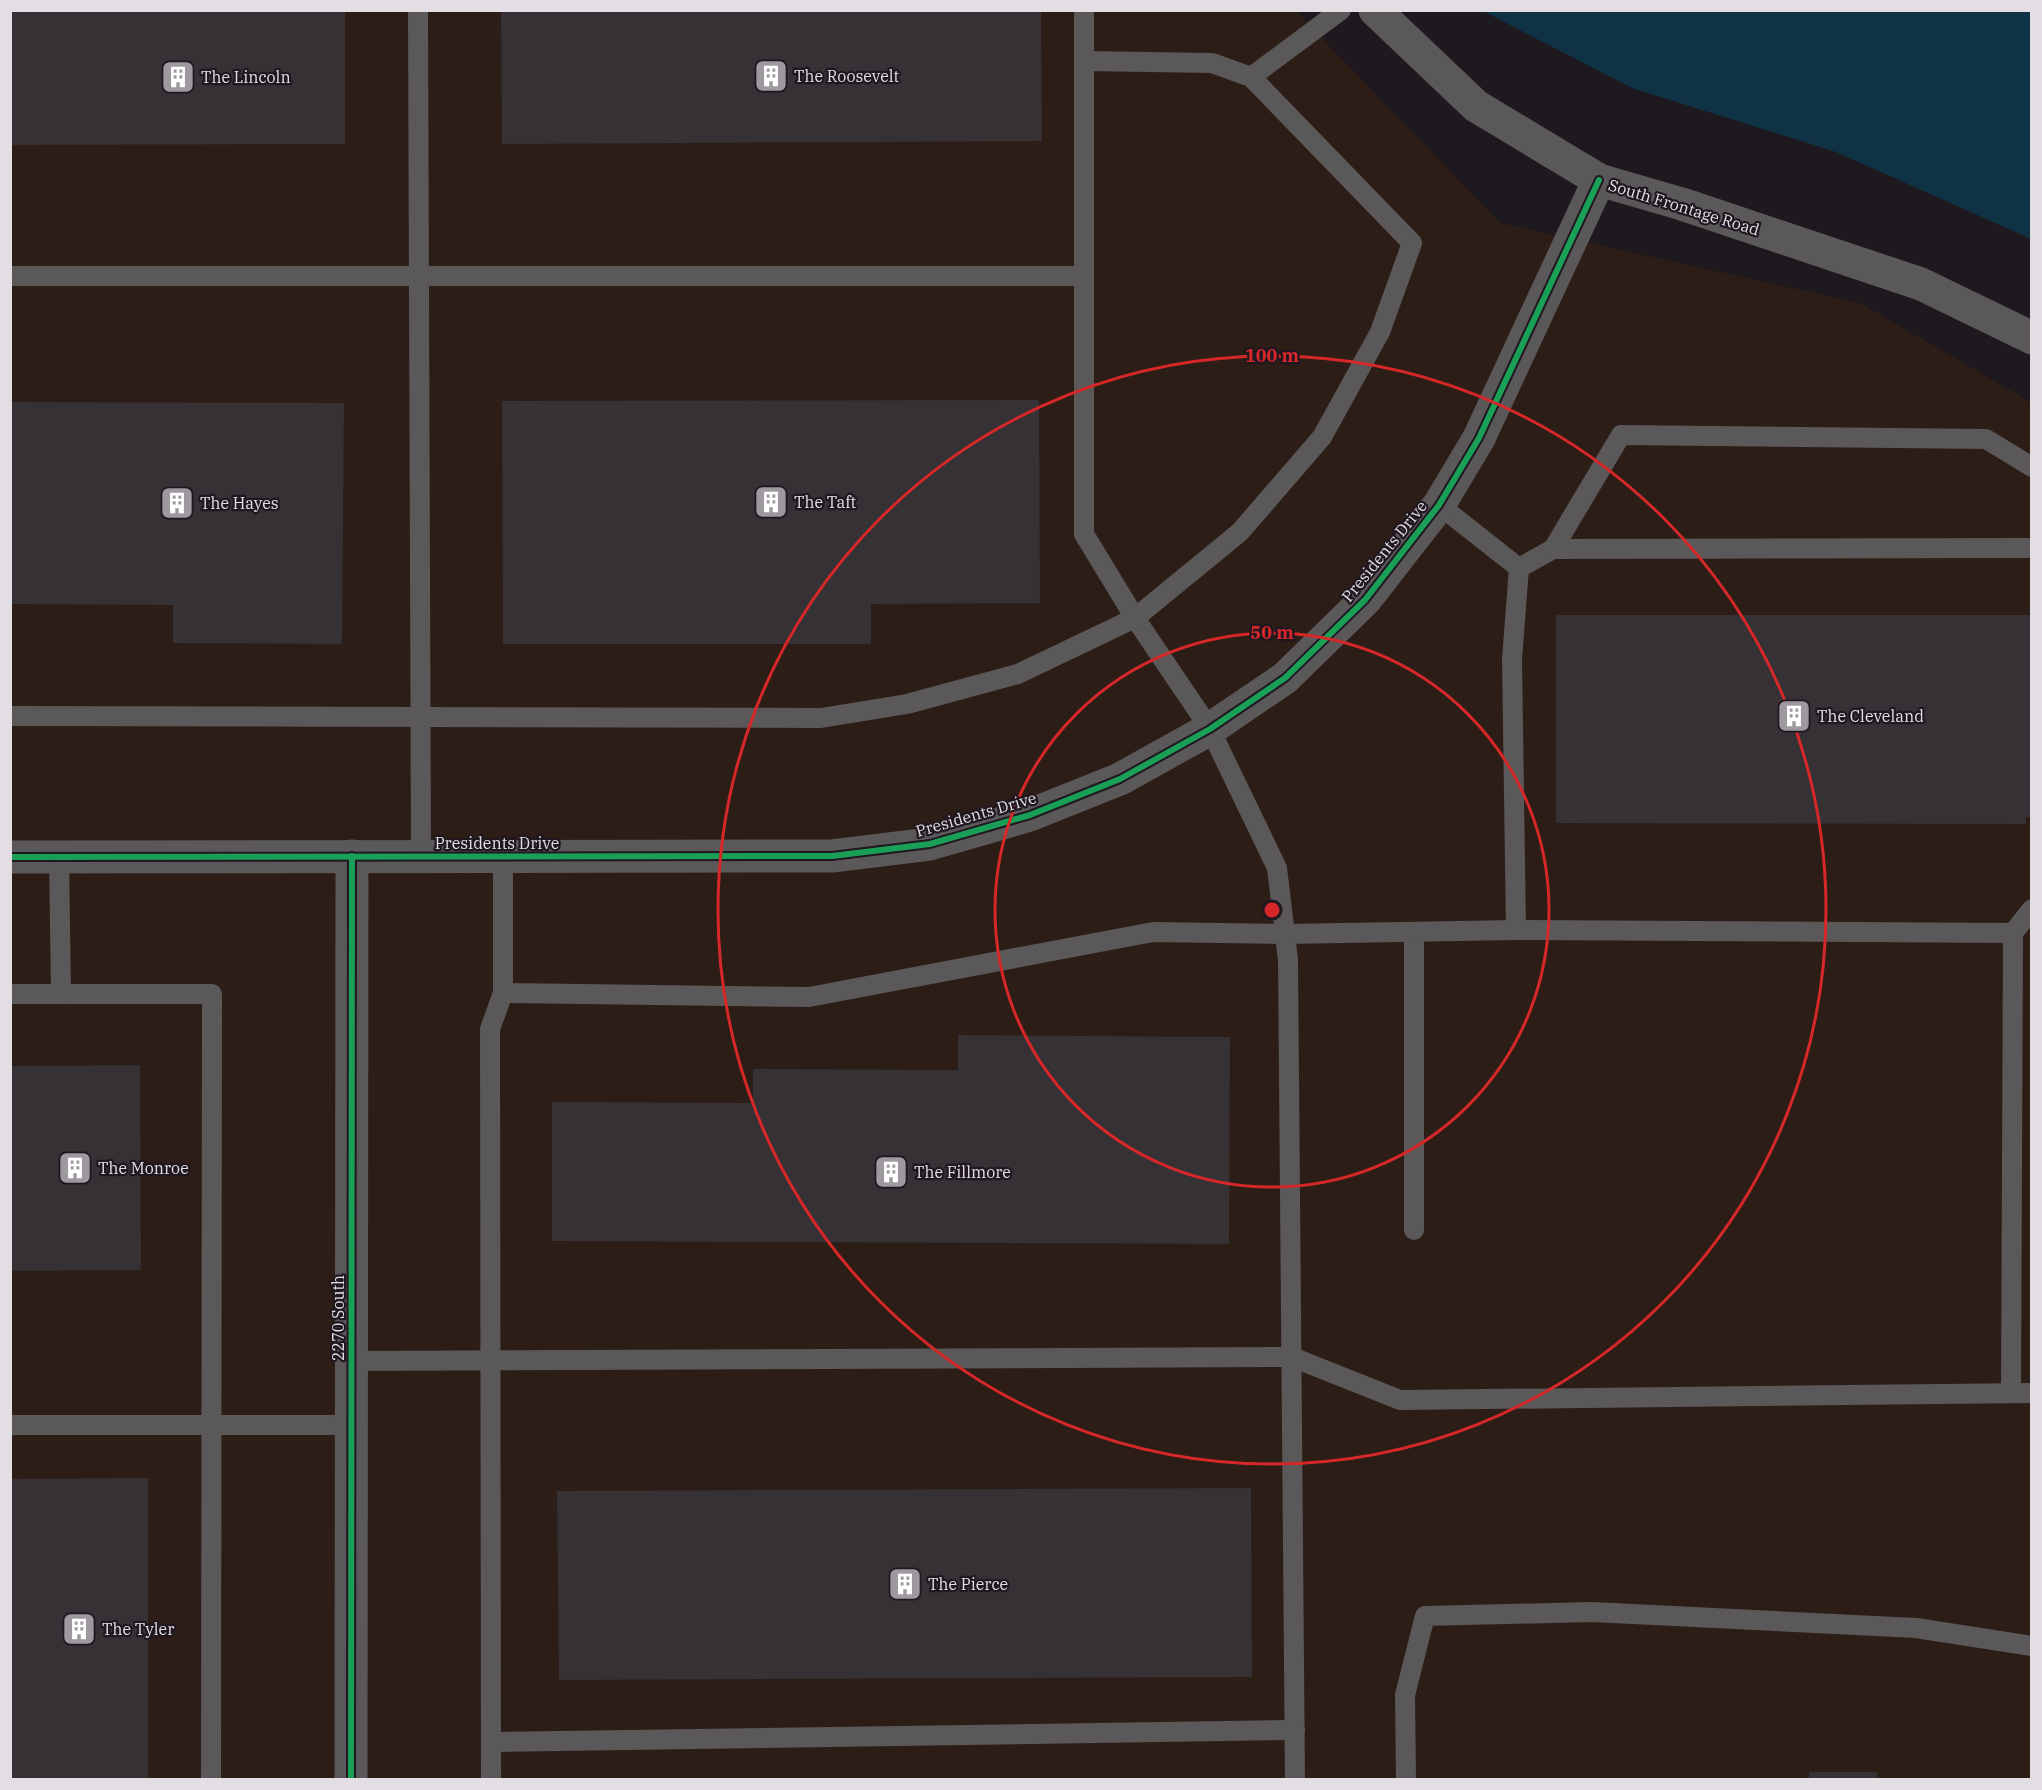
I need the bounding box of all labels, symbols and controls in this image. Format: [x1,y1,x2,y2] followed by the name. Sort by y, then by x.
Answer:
[753,58,789,94] building icon: The Roosevelt
[160,59,196,95] building icon: The Lincoln
[794,66,900,86] place label: The Roosevelt
[201,67,291,87] place label: The Lincoln
[1606,174,1762,240] street label: South Frontage Road
[1245,344,1300,367] text: 100 m
[753,484,789,520] building icon: The Taft
[159,485,195,521] building icon: The Hayes
[794,492,857,512] place label: The Taft
[200,493,279,513] place label: The Hayes
[1337,496,1431,606] street label: Presidents Drive
[1250,621,1294,644] text: 50 m
[1776,698,1812,734] building icon: The Cleveland
[1817,706,1924,726] place label: The Cleveland
[913,787,1039,841] street label: Presidents Drive
[435,833,559,853] street label: Presidents Drive
[1262,900,1282,920] centre of rings
[57,1150,93,1186] building icon: The Monroe
[873,1154,909,1190] building icon: The Fillmore
[98,1158,189,1178] place label: The Monroe
[914,1162,1011,1182] place label: The Fillmore
[328,1275,348,1361] street label: 2270 South
[887,1566,923,1602] building icon: The Pierce
[928,1574,1008,1594] place label: The Pierce
[61,1611,97,1647] building icon: The Tyler
[102,1619,174,1639] place label: The Tyler

